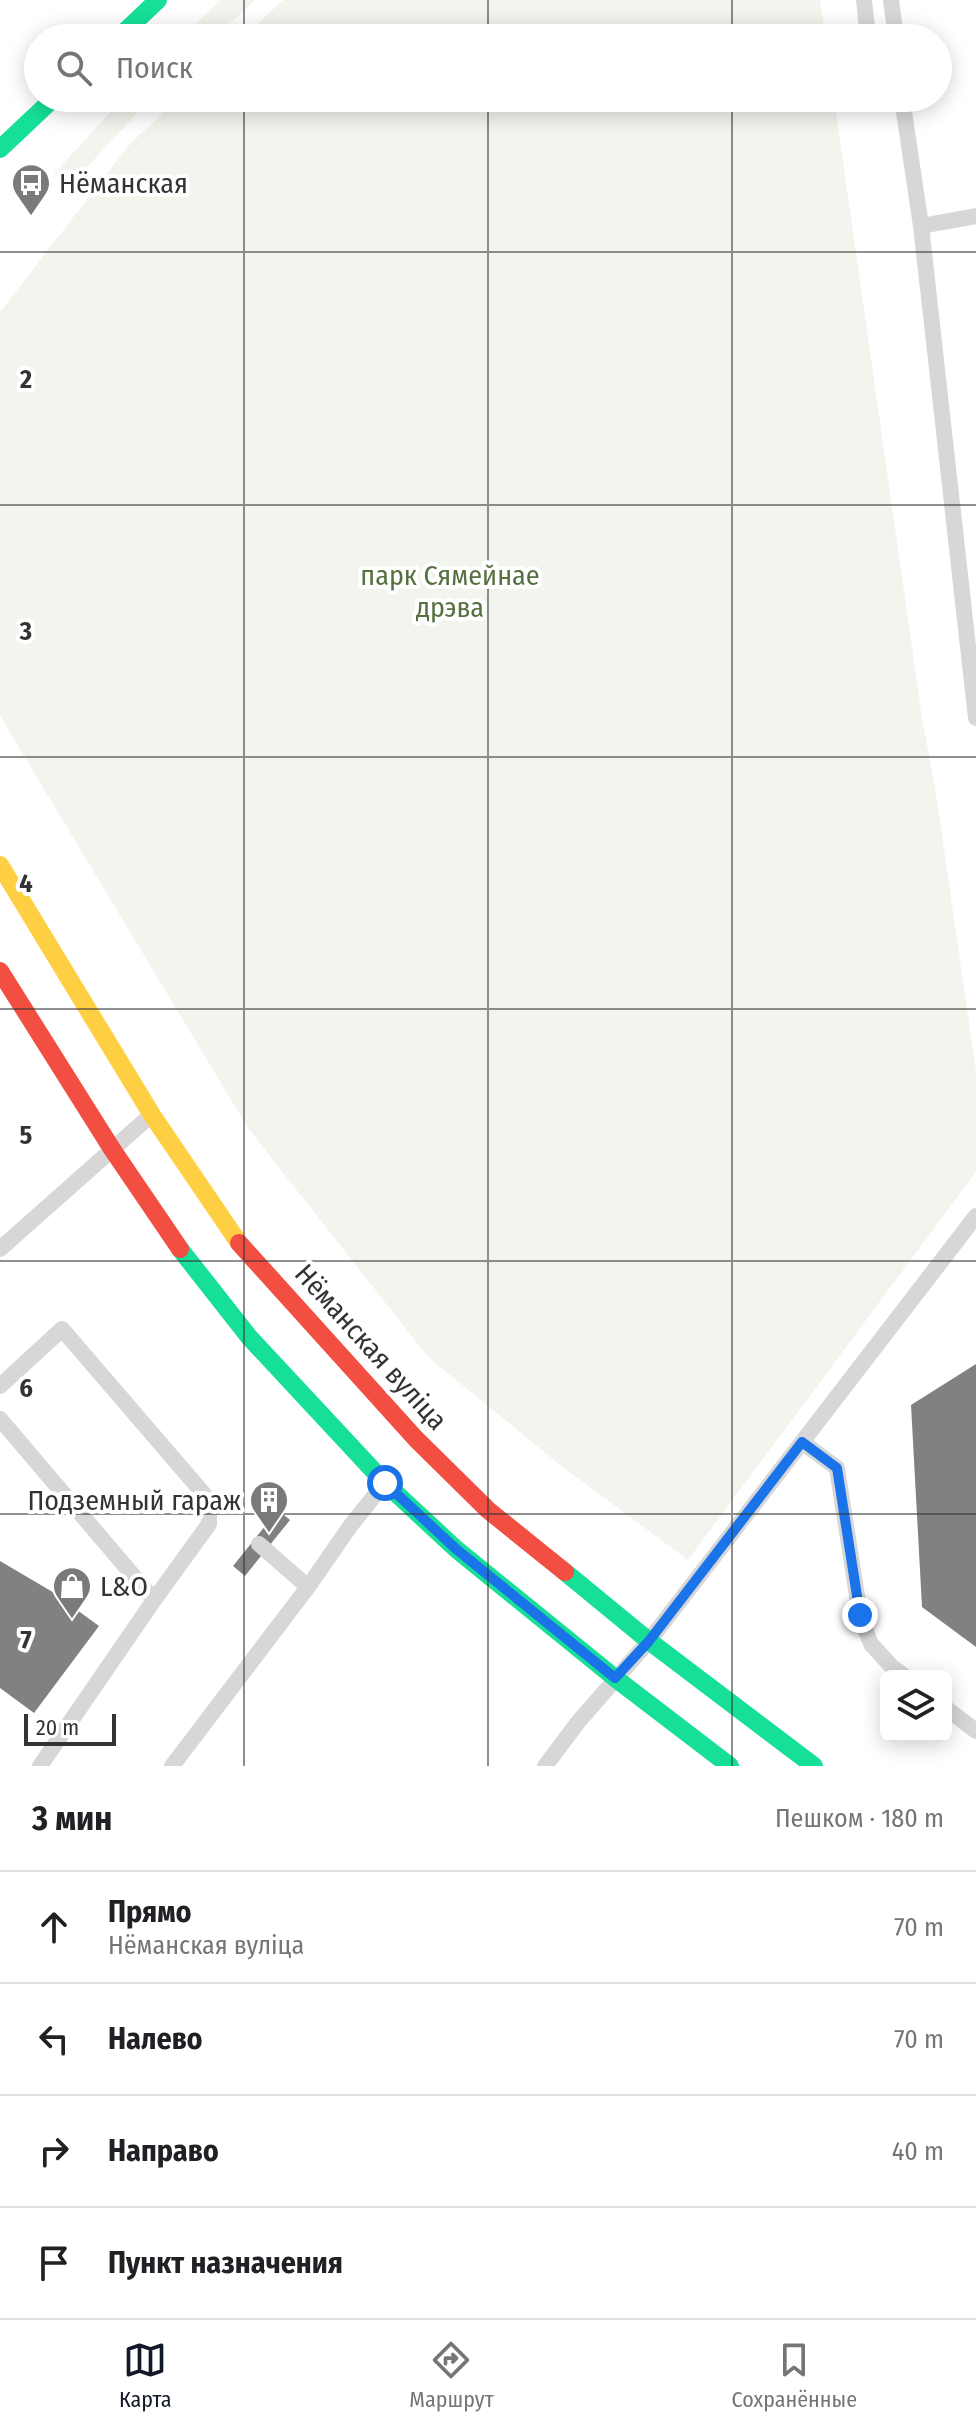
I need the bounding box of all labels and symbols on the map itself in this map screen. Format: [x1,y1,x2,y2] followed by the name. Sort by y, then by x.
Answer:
[10,162,52,217] bus stop icon: Нёманская
[59,167,188,200] place label: Нёманская
[19,364,32,395] text: 2
[360,559,540,624] park label: парк Сямейнае дрэва
[19,616,32,647] text: 3
[19,868,33,899] text: 4
[20,1120,33,1151] text: 5
[288,1257,454,1437] street label: Нёманская вуліца
[19,1373,33,1404] text: 6
[367,1465,403,1501] route start
[248,1479,290,1534] building icon: Подземный гараж
[27,1484,241,1517] place label: Подземный гараж
[51,1565,93,1620] shop icon: L&O
[100,1570,148,1603] place label: L&O
[842,1597,878,1633] route end
[20,1625,32,1656] text: 7
[24,1710,116,1746] scale bar

